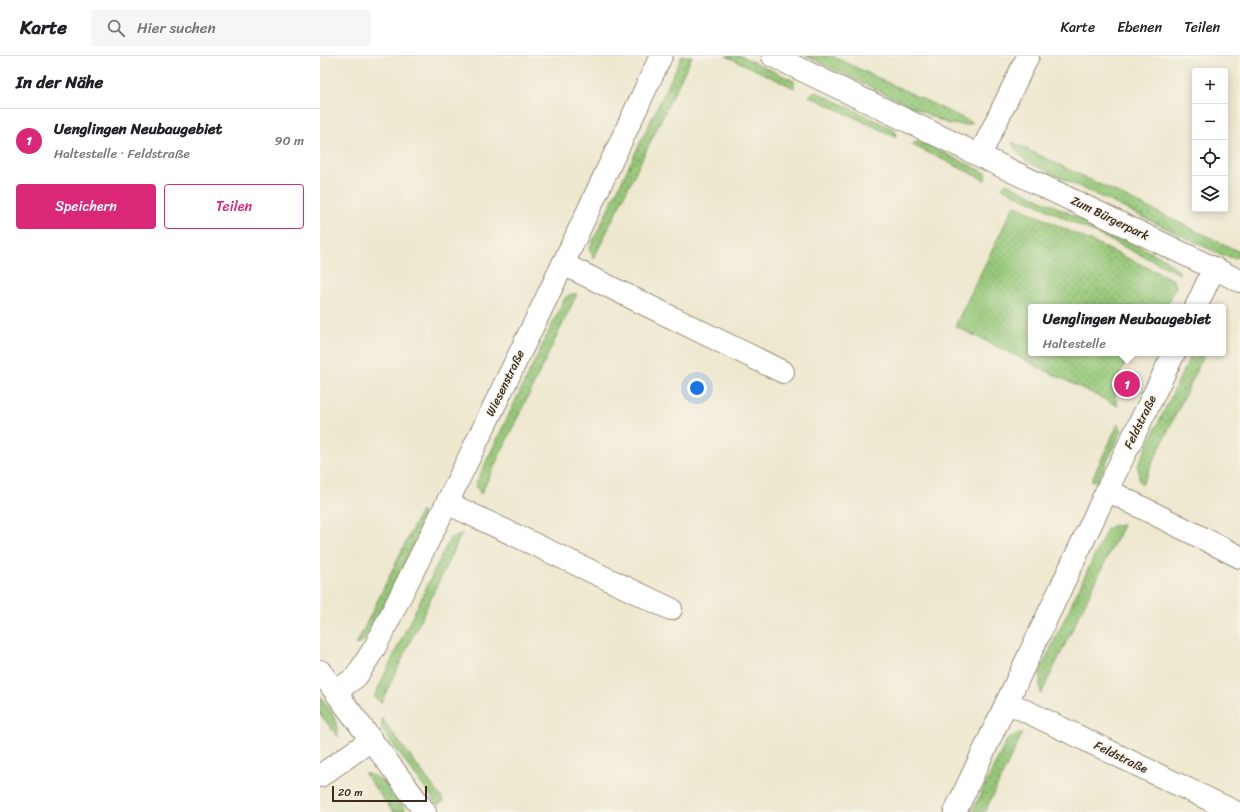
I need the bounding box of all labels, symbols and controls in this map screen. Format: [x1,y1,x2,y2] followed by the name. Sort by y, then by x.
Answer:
[91,10,371,46] search box
[20,11,67,44] text: Karte
[137,15,216,41] text: Hier suchen
[1061,15,1095,40] text: Karte
[1117,15,1162,40] text: Ebenen
[1184,15,1220,40] text: Teilen
[105,17,127,39] icon: search
[16,67,103,97] text: In der Nähe
[1192,68,1228,212] map controls
[1192,68,1228,104] button: +
[1192,104,1228,140] button: −
[54,116,222,142] text: Uenglingen Neubaugebiet
[26,129,32,152] text: 1
[274,129,304,152] text: 90 m
[1192,140,1228,176] button: locate
[54,142,190,165] text: Haltestelle · Feldstraße
[1192,176,1228,212] button: layers
[16,184,156,229] button: Speichern
[164,184,304,229] button: Teilen
[1067,189,1154,247] street label: Zum Bürgerpark
[1028,304,1226,356] popup
[1043,306,1211,332] text: Uenglingen Neubaugebiet
[1043,332,1106,355] text: Haltestelle
[479,346,531,420] street label: Wiesenstraße
[1114,369,1140,399] pin: 1
[687,378,707,398] your location
[1117,391,1163,453] street label: Feldstraße
[1090,734,1152,780] street label: Feldstraße
[338,783,363,802] text: 20 m
[332,784,427,803] scale bar

